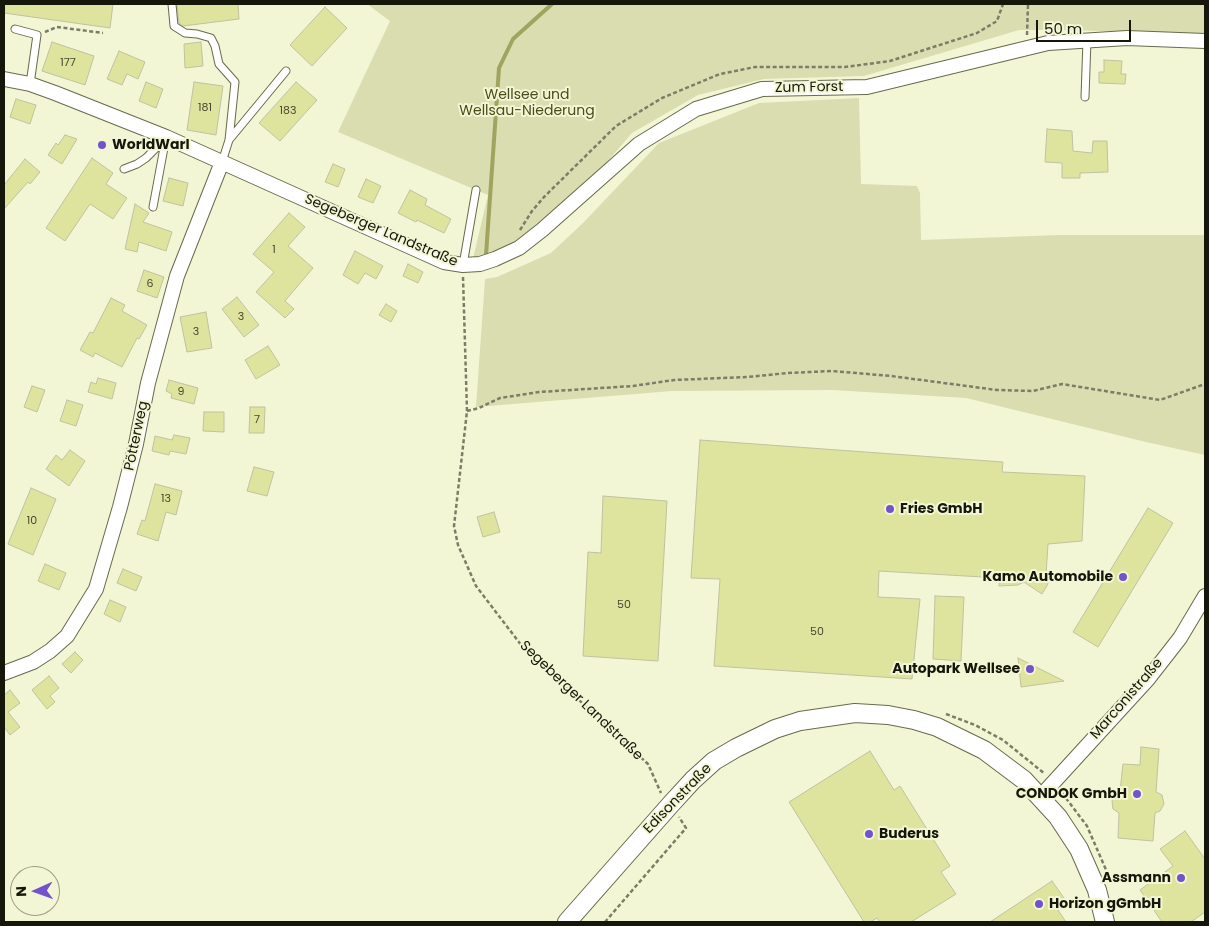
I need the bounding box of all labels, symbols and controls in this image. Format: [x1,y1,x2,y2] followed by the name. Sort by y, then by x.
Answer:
[1039,10,1134,42] scale bar
[1044,18,1082,39] text: 50 m
[60,56,76,70] house number: 177
[775,79,843,97] street label: Zum Forst
[459,87,595,120] park label: Wellsee und Wellsau-Niederung
[198,101,212,115] house number: 181
[280,104,296,118] house number: 183
[112,137,190,153] place label: WorldWarI
[96,139,108,151] marker: WorldWarI
[302,191,460,271] street label: Segeberger Landstraße
[272,243,276,257] house number: 1
[147,277,153,291] house number: 6
[238,310,244,324] house number: 3
[193,325,199,339] house number: 3
[178,385,184,399] house number: 9
[121,400,153,472] street label: Pötterweg
[254,413,260,427] house number: 7
[161,492,171,506] house number: 13
[900,501,982,517] place label: Fries GmbH
[884,503,896,515] marker: Fries GmbH
[27,514,37,528] house number: 10
[983,569,1113,585] place label: Kamo Automobile
[1117,571,1129,583] marker: Kamo Automobile
[617,598,631,612] house number: 50
[810,625,824,639] house number: 50
[516,638,646,764] street label: Segeberger Landstraße
[1087,655,1167,743] street label: Marconistraße
[892,661,1020,677] place label: Autopark Wellsee
[1024,663,1036,675] marker: Autopark Wellsee
[640,761,716,837] street label: Edisonstraße
[1016,786,1127,802] place label: CONDOK GmbH
[1131,788,1143,800] marker: CONDOK GmbH
[879,826,939,842] place label: Buderus
[863,828,875,840] marker: Buderus
[10,866,60,916] north arrow
[1102,870,1171,886] place label: Assmann
[1175,872,1187,884] marker: Assmann
[11,886,31,897] text: N
[1049,896,1161,912] place label: Horizon gGmbH
[1033,898,1045,910] marker: Horizon gGmbH

